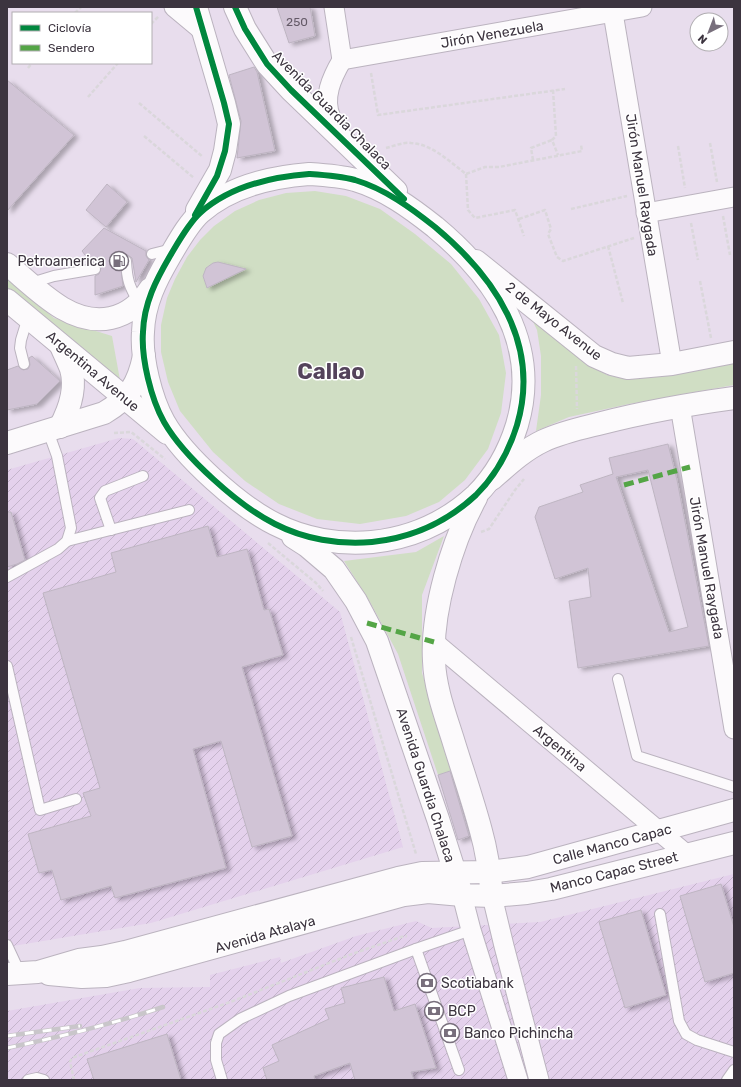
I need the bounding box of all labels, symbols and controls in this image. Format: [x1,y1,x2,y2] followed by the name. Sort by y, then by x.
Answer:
[12,12,152,64] legend
[689,12,729,52] north arrow
[286,15,308,29] house number: 250
[439,17,545,52] street label: Jirón Venezuela
[48,21,91,35] text: Ciclovía
[695,32,710,47] text: N
[48,41,95,55] text: Sendero
[269,47,395,173] street label: Avenida Guardia Chalaca
[622,113,661,258] street label: Jirón Manuel Raygada
[108,250,130,272] fuel station icon: Petroamerica
[17,253,105,270] place label: Petroamerica
[502,279,605,364] street label: 2 de Mayo Avenue
[43,327,143,415] street label: Argentina Avenue
[297,358,365,385] district label: Callao
[686,496,727,641] street label: Jirón Manuel Raygada
[392,706,459,865] street label: Avenida Guardia Chalaca
[530,721,590,776] street label: Argentina
[551,820,674,869] street label: Calle Manco Capac
[548,848,680,897] street label: Manco Capac Street
[213,912,317,957] street label: Avenida Atalaya
[416,972,438,994] bank icon: Scotiabank
[441,975,515,992] place label: Scotiabank
[423,1000,445,1022] bank icon: BCP
[448,1003,476,1020] place label: BCP
[439,1022,461,1044] bank icon: Banco Pichincha
[464,1025,573,1042] place label: Banco Pichincha

